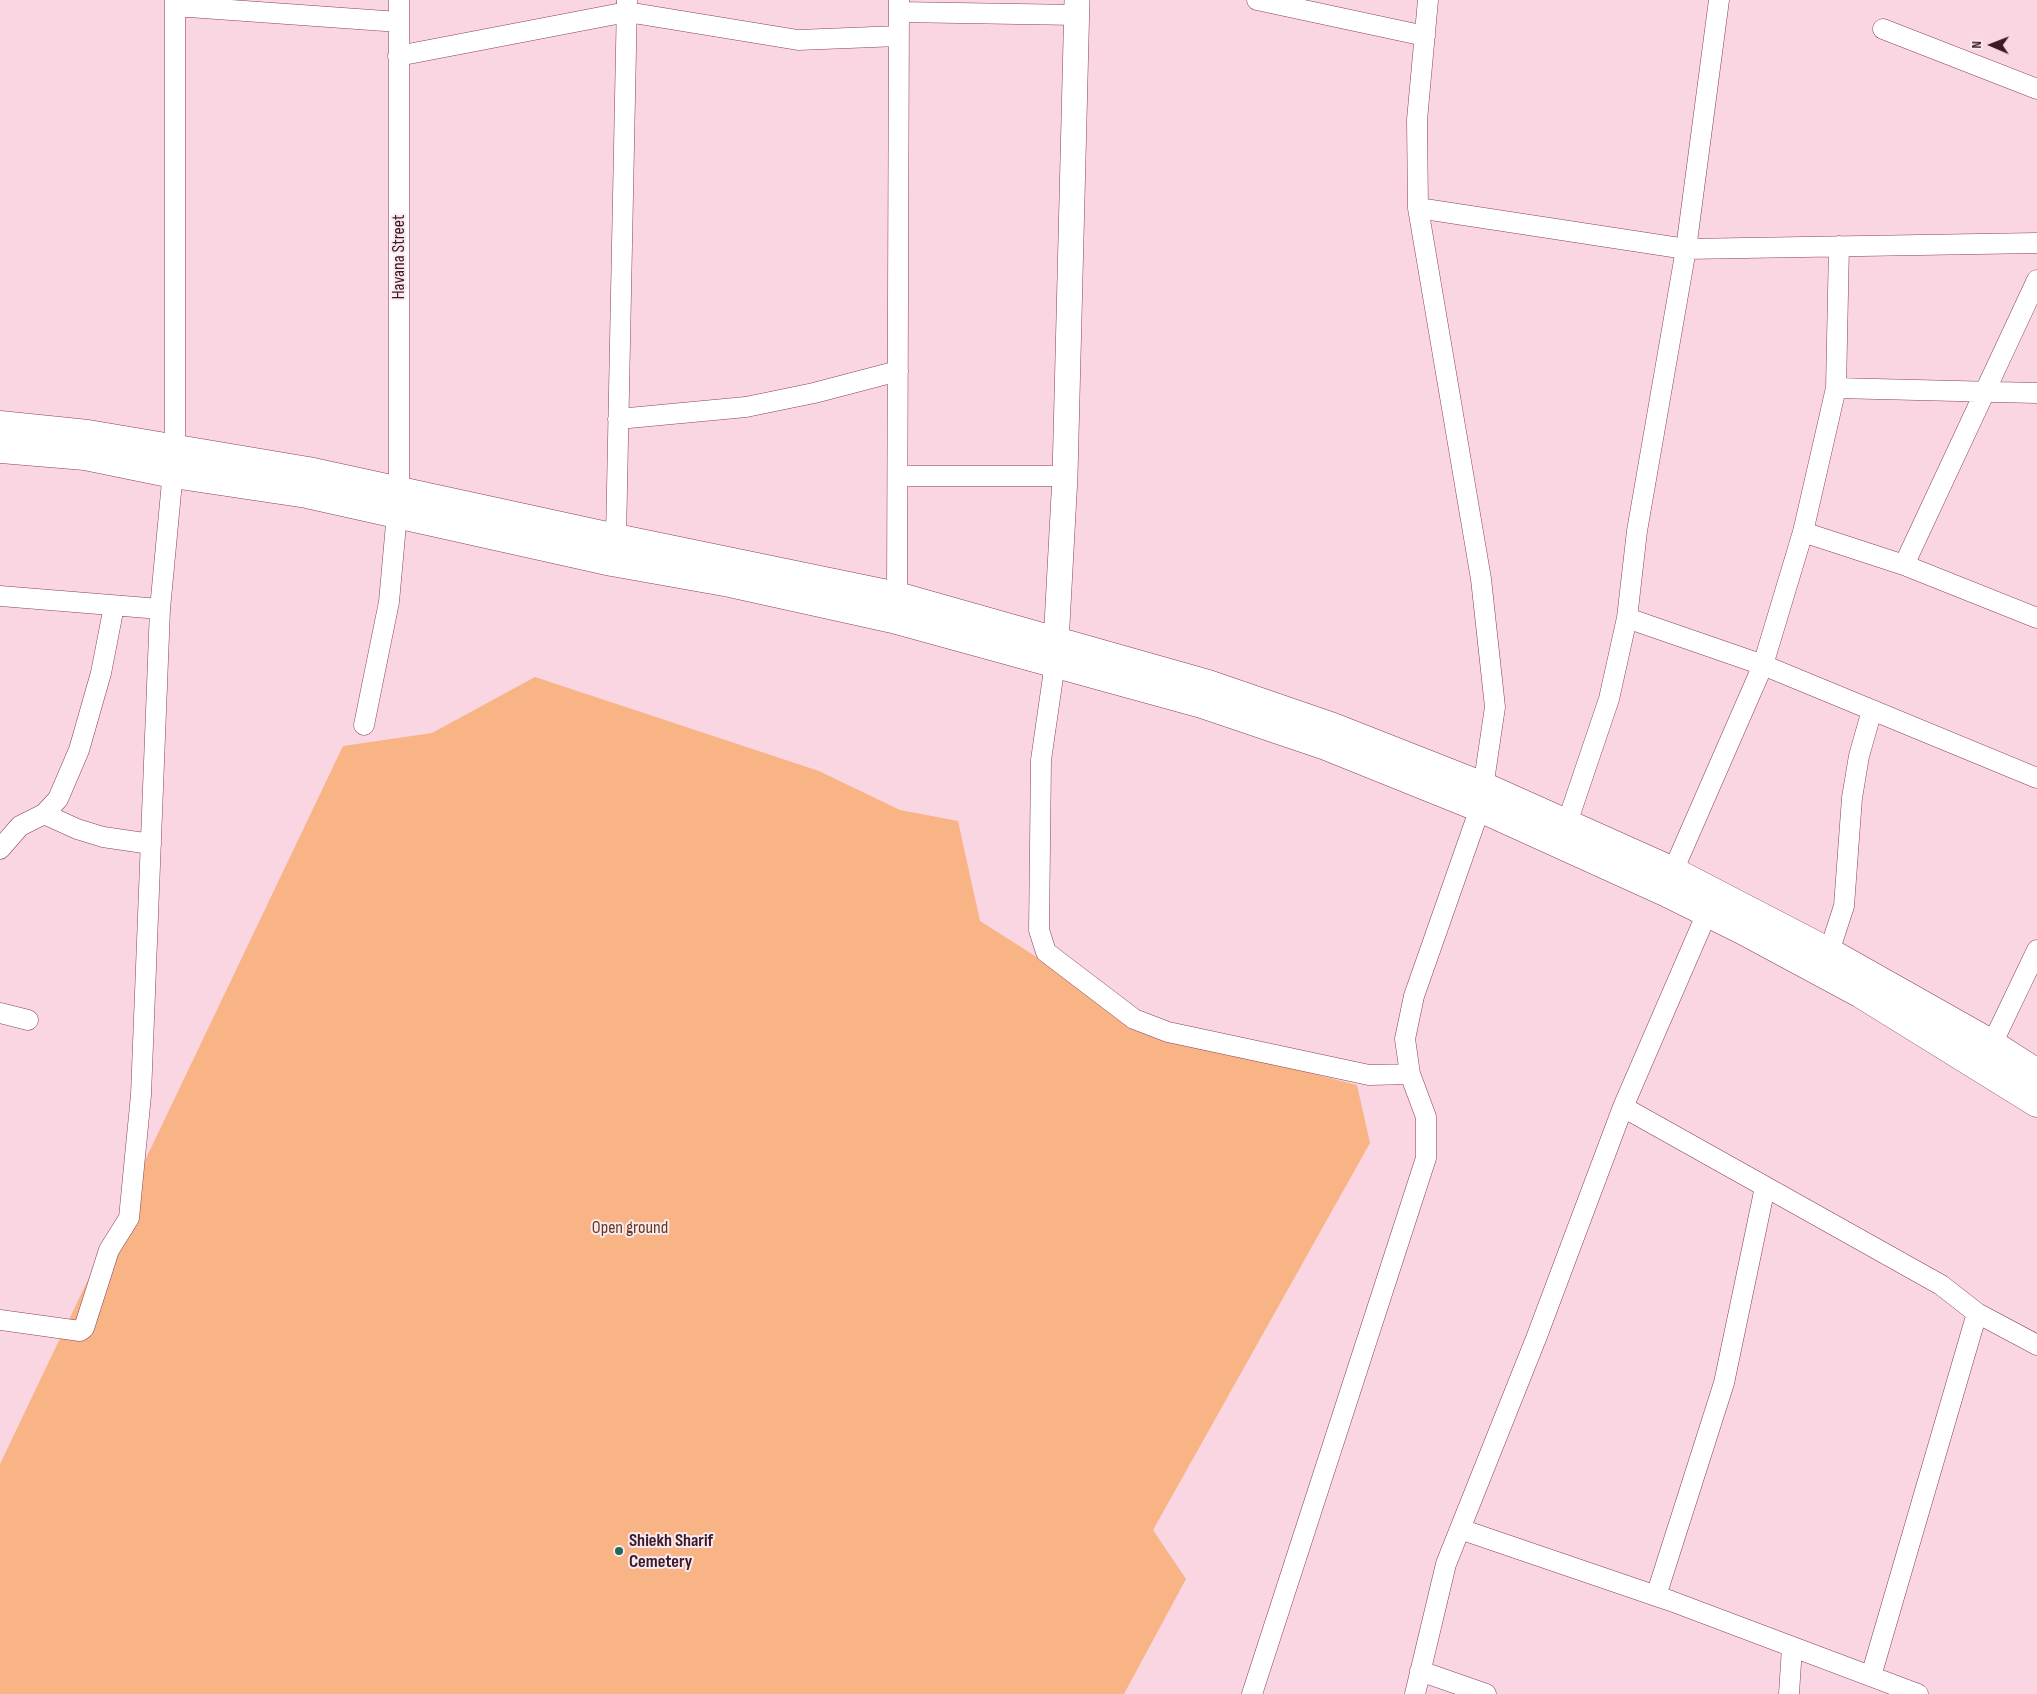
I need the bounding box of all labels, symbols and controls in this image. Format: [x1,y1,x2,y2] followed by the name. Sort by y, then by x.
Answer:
[1967,20,2017,70] north arrow
[1968,41,1985,49] text: N
[388,214,410,300] street label: Havana Street
[592,1217,668,1239] park label: Open ground
[629,1530,713,1572] place label: Shiekh Sharif Cemetery
[613,1545,625,1557] marker: Shiekh Sharif Cemetery

